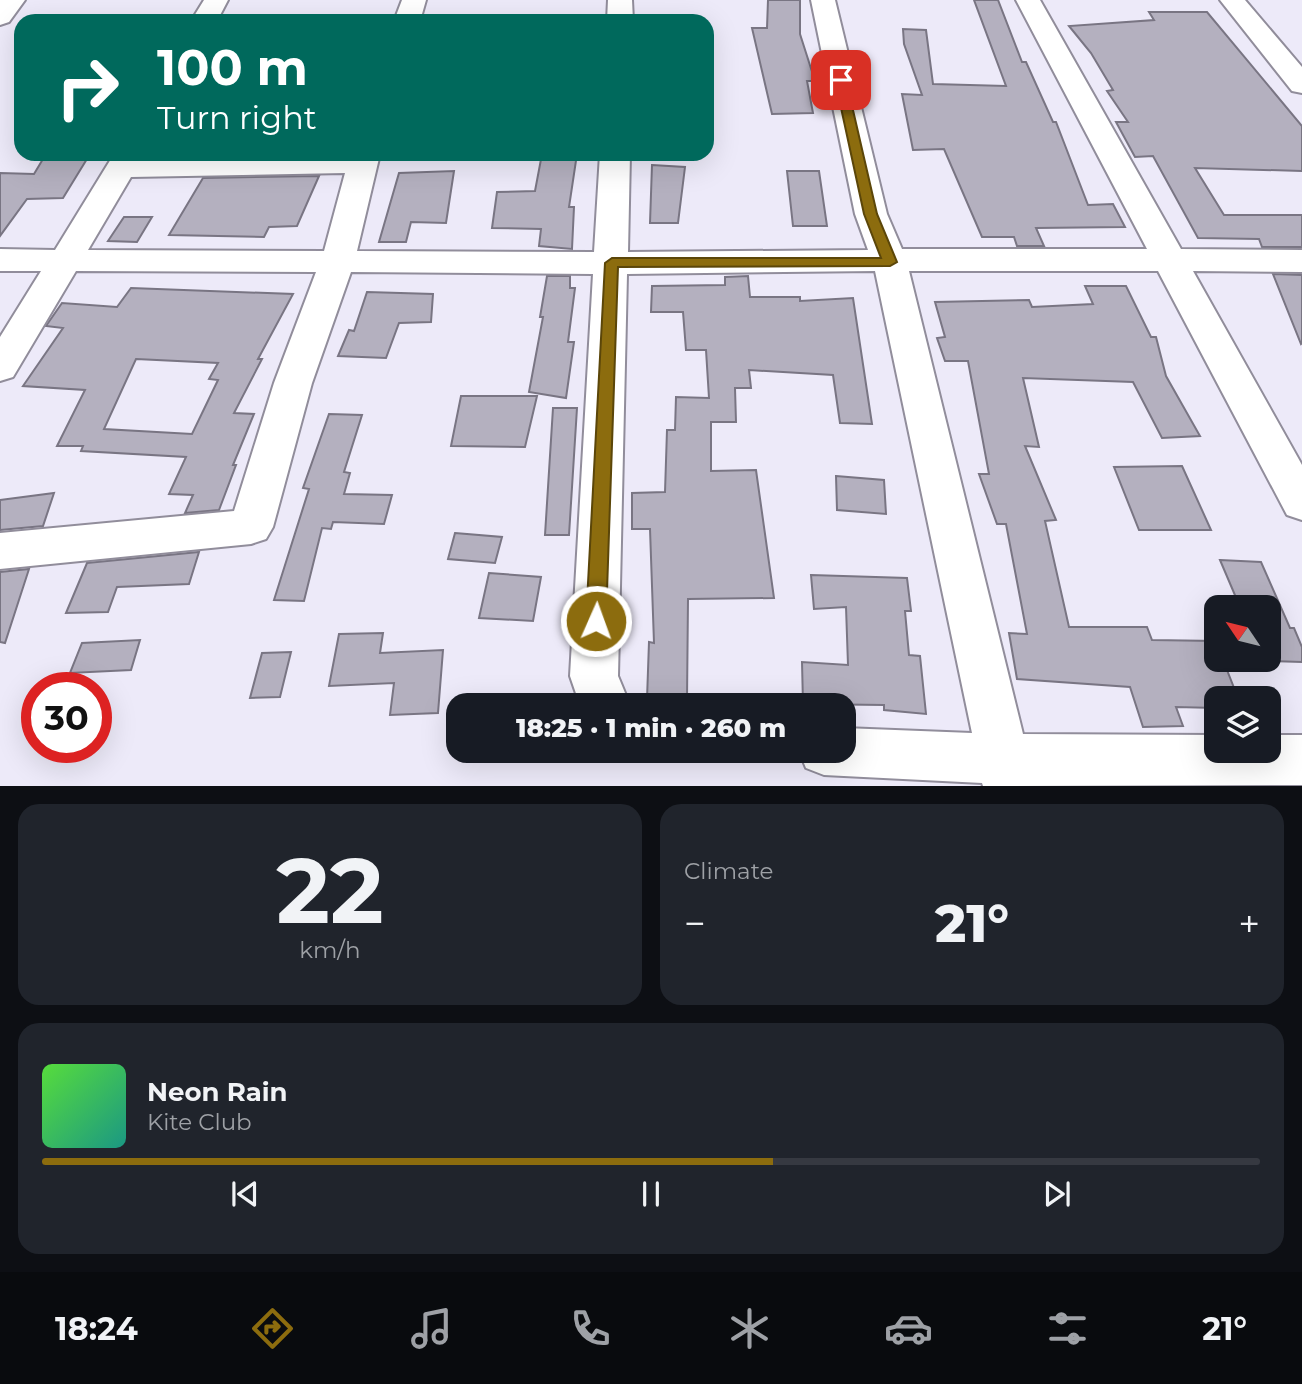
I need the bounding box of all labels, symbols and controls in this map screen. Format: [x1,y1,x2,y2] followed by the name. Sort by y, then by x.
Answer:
[157,38,308,97] text: 100 m
[42,42,133,133] icon: right
[811,50,871,110] pin
[822,61,860,99] icon: arrive
[157,98,317,137] text: Turn right
[559,584,633,658] position arrow
[1204,595,1281,672] north arrow
[1204,595,1281,763] map controls
[21,672,112,763] speed limit sign: 30
[1204,686,1281,763] button: layers
[516,712,786,744] text: 18:25 · 1 min · 260 m
[276,835,384,946] text: 22
[684,857,773,885] text: Climate
[935,892,1009,955] text: 21°
[684,900,706,947] text: −
[1238,900,1260,947] text: +
[299,936,361,964] text: km/h
[147,1076,288,1108] text: Neon Rain
[147,1108,252,1136] text: Kite Club
[226,1175,264,1213] icon: previous
[632,1175,670,1213] icon: pause
[1038,1175,1076,1213] icon: next
[248,1304,297,1353] icon: directions
[407,1304,456,1353] icon: music
[566,1304,615,1353] icon: phone
[725,1304,774,1353] icon: climate
[884,1304,933,1353] icon: car
[1043,1304,1092,1353] icon: filters
[55,1309,138,1348] text: 18:24
[1202,1309,1247,1348] text: 21°

